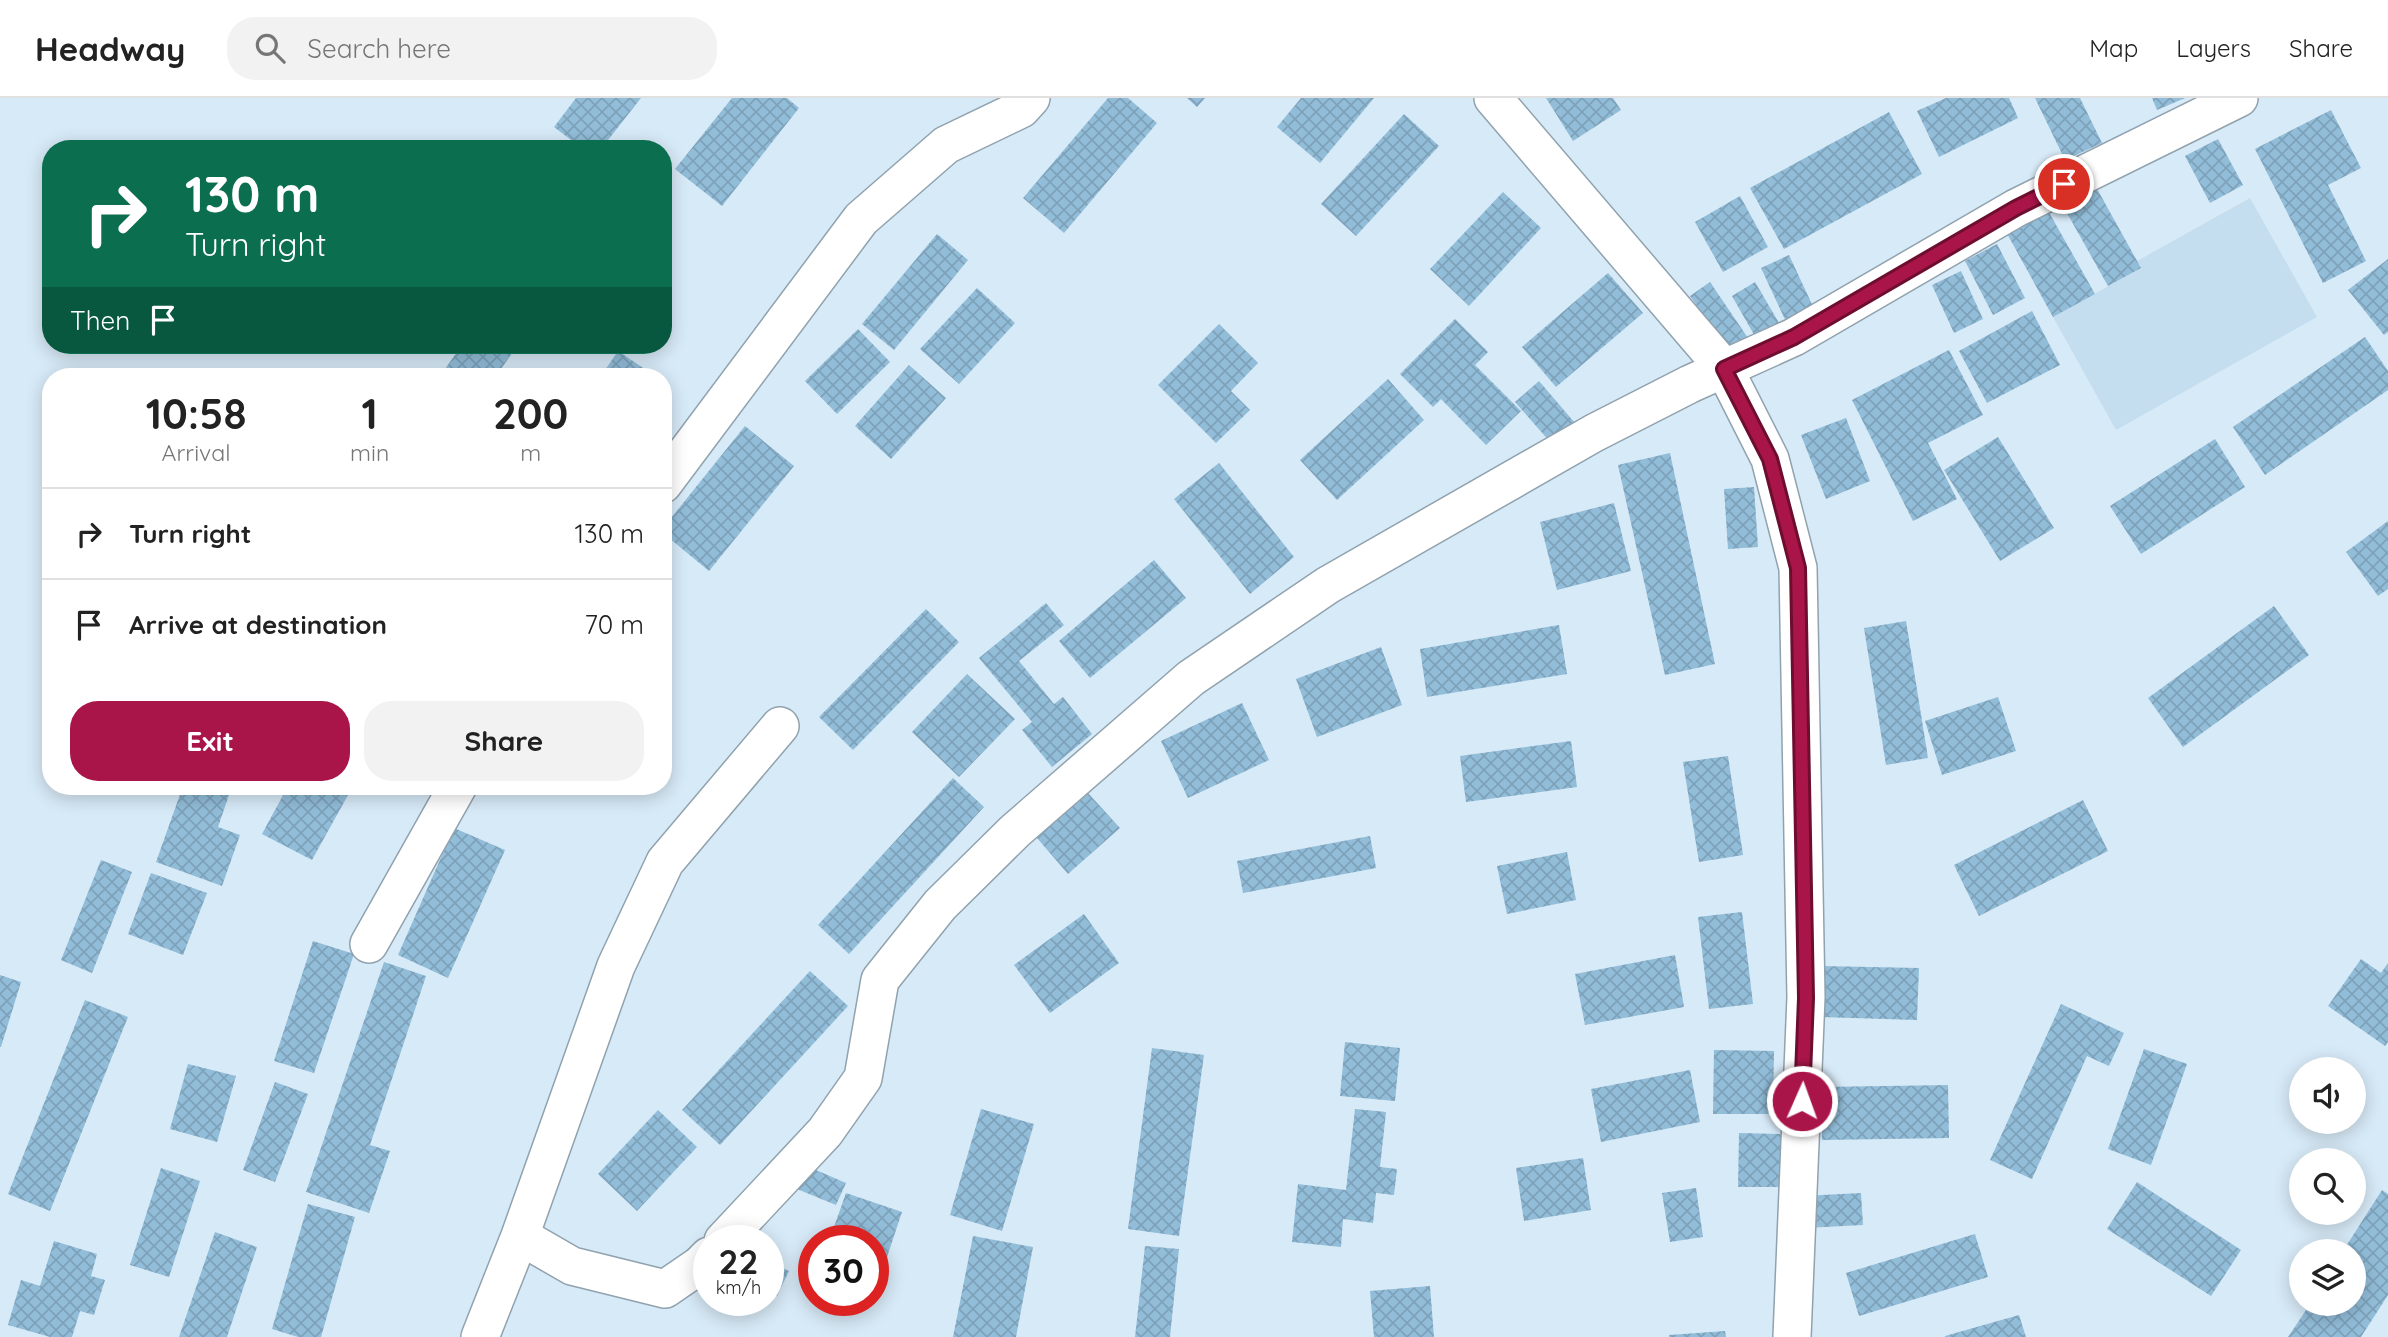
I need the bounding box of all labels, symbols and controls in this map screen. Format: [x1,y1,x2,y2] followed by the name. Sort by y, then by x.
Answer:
[227,17,717,80] search box
[35,28,185,69] text: Headway
[251,29,289,67] icon: search
[307,32,451,65] text: Search here
[2089,33,2138,63] text: Map
[2176,33,2251,63] text: Layers
[2289,33,2353,63] text: Share
[2034,154,2094,214] pin
[185,163,319,224] text: 130 m
[2045,165,2083,203] icon: arrive
[70,168,161,259] icon: right
[185,224,326,264] text: Turn right
[144,301,182,339] icon: arrive
[70,304,130,337] text: Then
[146,387,246,440] text: 10:58
[361,387,378,440] text: 1
[493,387,568,440] text: 200
[162,438,230,467] text: Arrival
[350,438,389,467] text: min
[520,438,541,467] text: m
[70,515,108,553] icon: right
[129,517,251,550] text: Turn right
[574,517,644,550] text: 130 m
[70,606,108,644] icon: arrive
[129,608,387,641] text: Arrive at destination
[584,608,644,641] text: 70 m
[70,701,350,781] button: Exit
[364,701,644,781] button: Share
[2289,1057,2366,1316] map controls
[2289,1057,2366,1134] button: sound
[1765,1064,1839,1138] position arrow
[2289,1148,2366,1225] button: search
[798,1225,889,1316] speed limit sign: 30
[719,1239,758,1283] text: 22
[2289,1239,2366,1316] button: layers
[716,1276,761,1299] text: km/h

